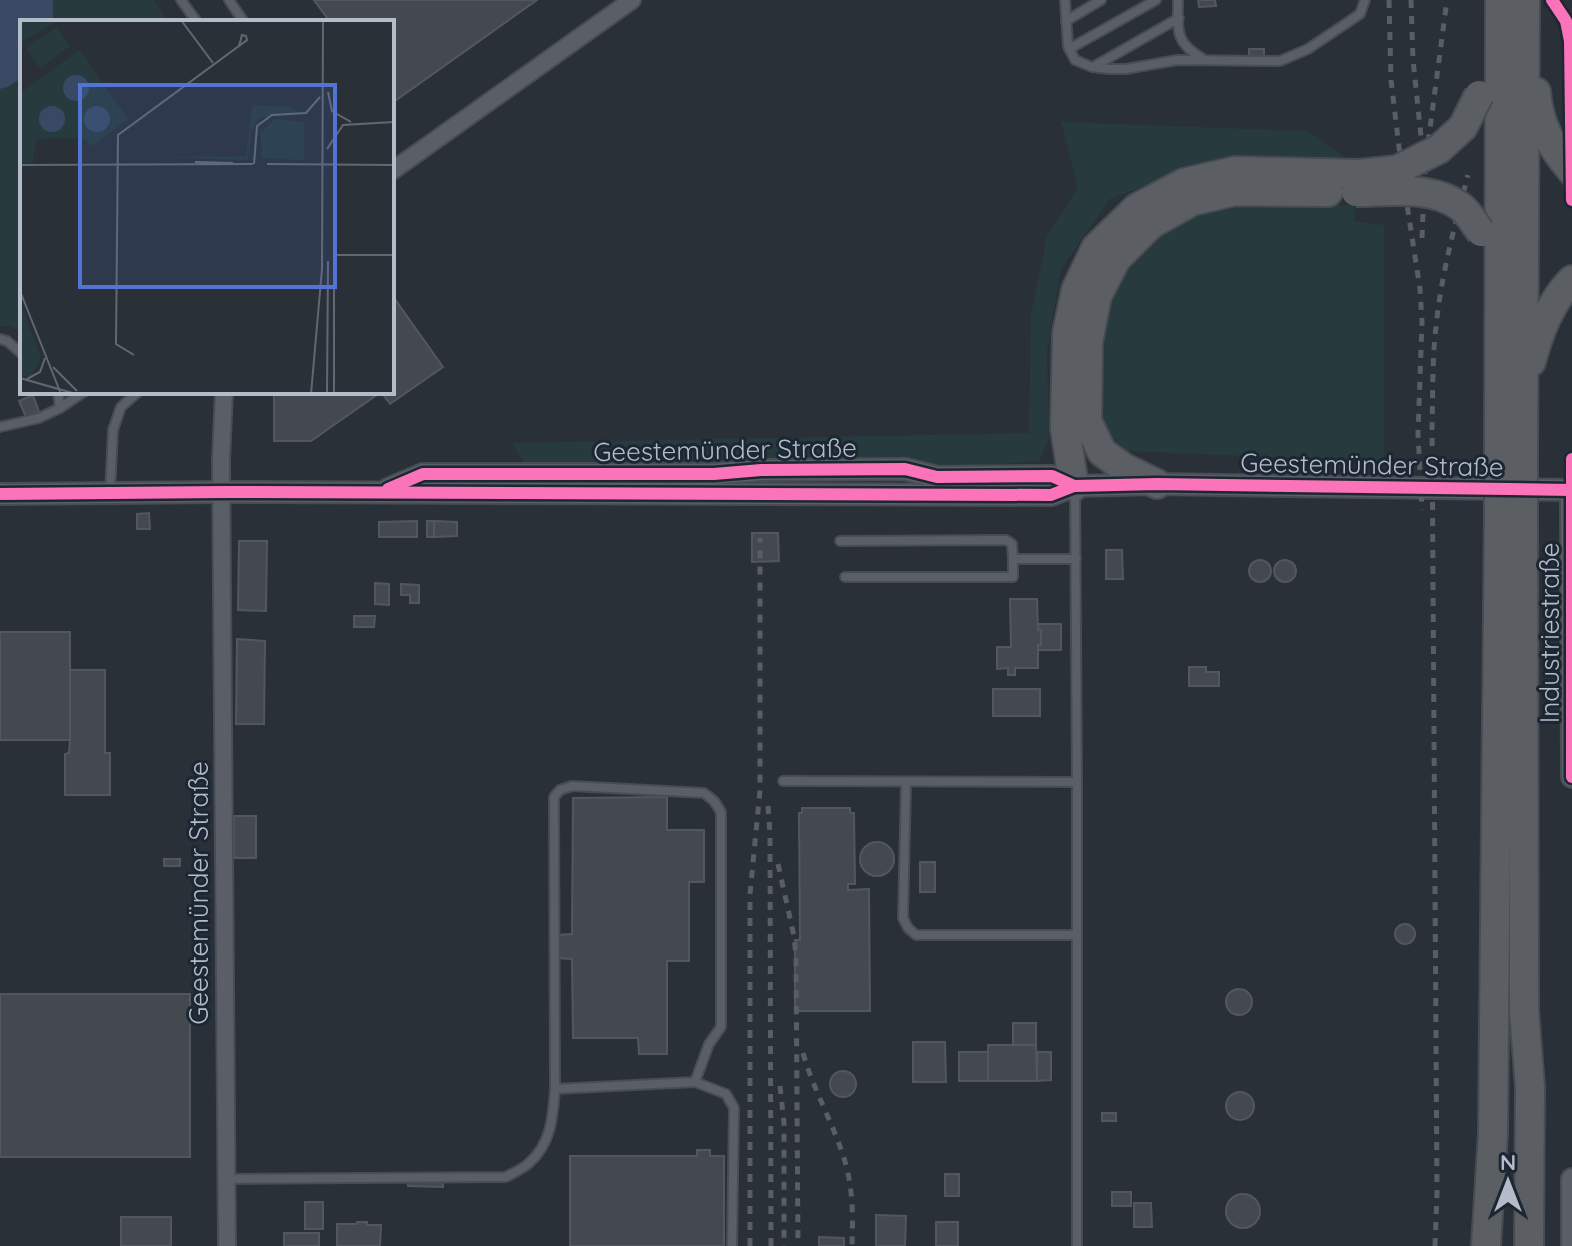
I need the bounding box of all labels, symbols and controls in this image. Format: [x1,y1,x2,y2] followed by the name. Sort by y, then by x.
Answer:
[20,20,394,394] inset map
[593,431,857,468] street label: Geestemünder Straße
[1240,446,1504,483] street label: Geestemünder Straße
[1533,543,1566,723] street label: Industriestraße
[182,761,215,1025] street label: Geestemünder Straße
[1468,1142,1548,1222] north arrow
[1500,1148,1516,1176] text: N

